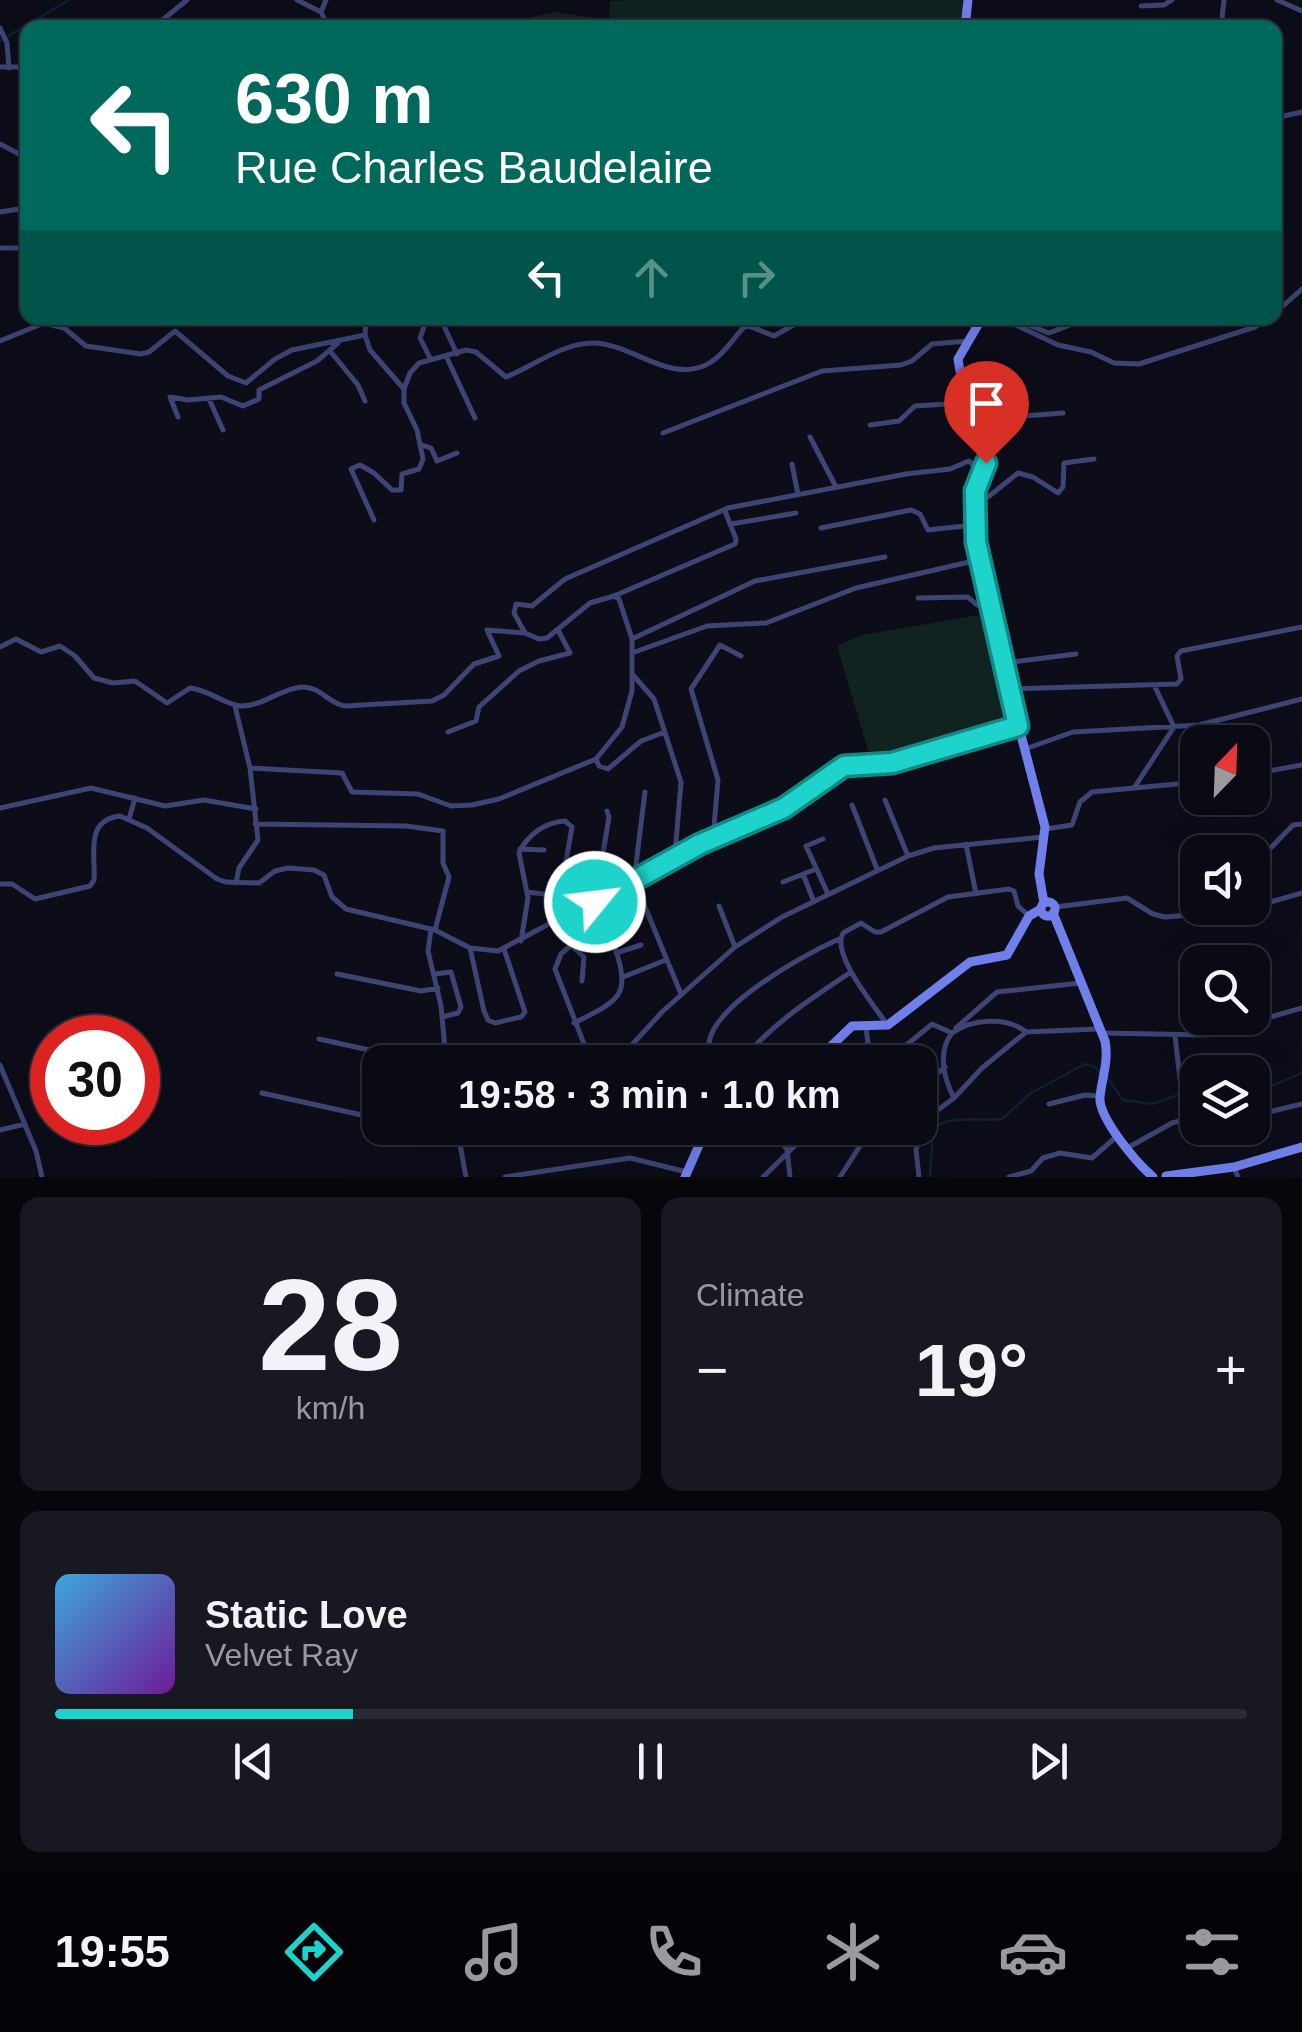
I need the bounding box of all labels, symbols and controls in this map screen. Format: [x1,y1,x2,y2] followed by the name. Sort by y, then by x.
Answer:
[70,60,200,190] icon: left
[235,60,433,138] text: 630 m
[235,142,713,193] text: Rue Charles Baudelaire
[519,250,574,305] icon: left
[624,250,679,305] icon: ahead
[729,250,784,305] icon: right
[944,361,1029,464] pin
[959,376,1014,431] icon: arrive
[1180,725,1270,815] north arrow
[1180,725,1270,1145] map controls
[1180,835,1270,925] button: sound
[543,850,647,954] position arrow
[1180,945,1270,1035] button: search
[30,1015,160,1145] speed limit sign: 30
[1180,1055,1270,1145] button: layers
[458,1074,841,1116] text: 19:58 · 3 min · 1.0 km
[258,1252,403,1398] text: 28
[696,1277,804,1313] text: Climate
[915,1328,1028,1412] text: 19°
[696,1339,728,1401] text: −
[1215,1339,1247,1401] text: +
[296,1390,365,1426] text: km/h
[205,1594,408,1636] text: Static Love
[205,1637,358,1673] text: Velvet Ray
[226,1734,281,1789] icon: previous
[623,1734,678,1789] icon: pause
[1021,1734,1076,1789] icon: next
[279,1917,349,1987] icon: directions
[459,1917,529,1987] icon: music
[639,1917,709,1987] icon: phone
[818,1917,888,1987] icon: climate
[998,1917,1068,1987] icon: car
[1177,1917,1247,1987] icon: filters
[55,1926,170,1977] text: 19:55

